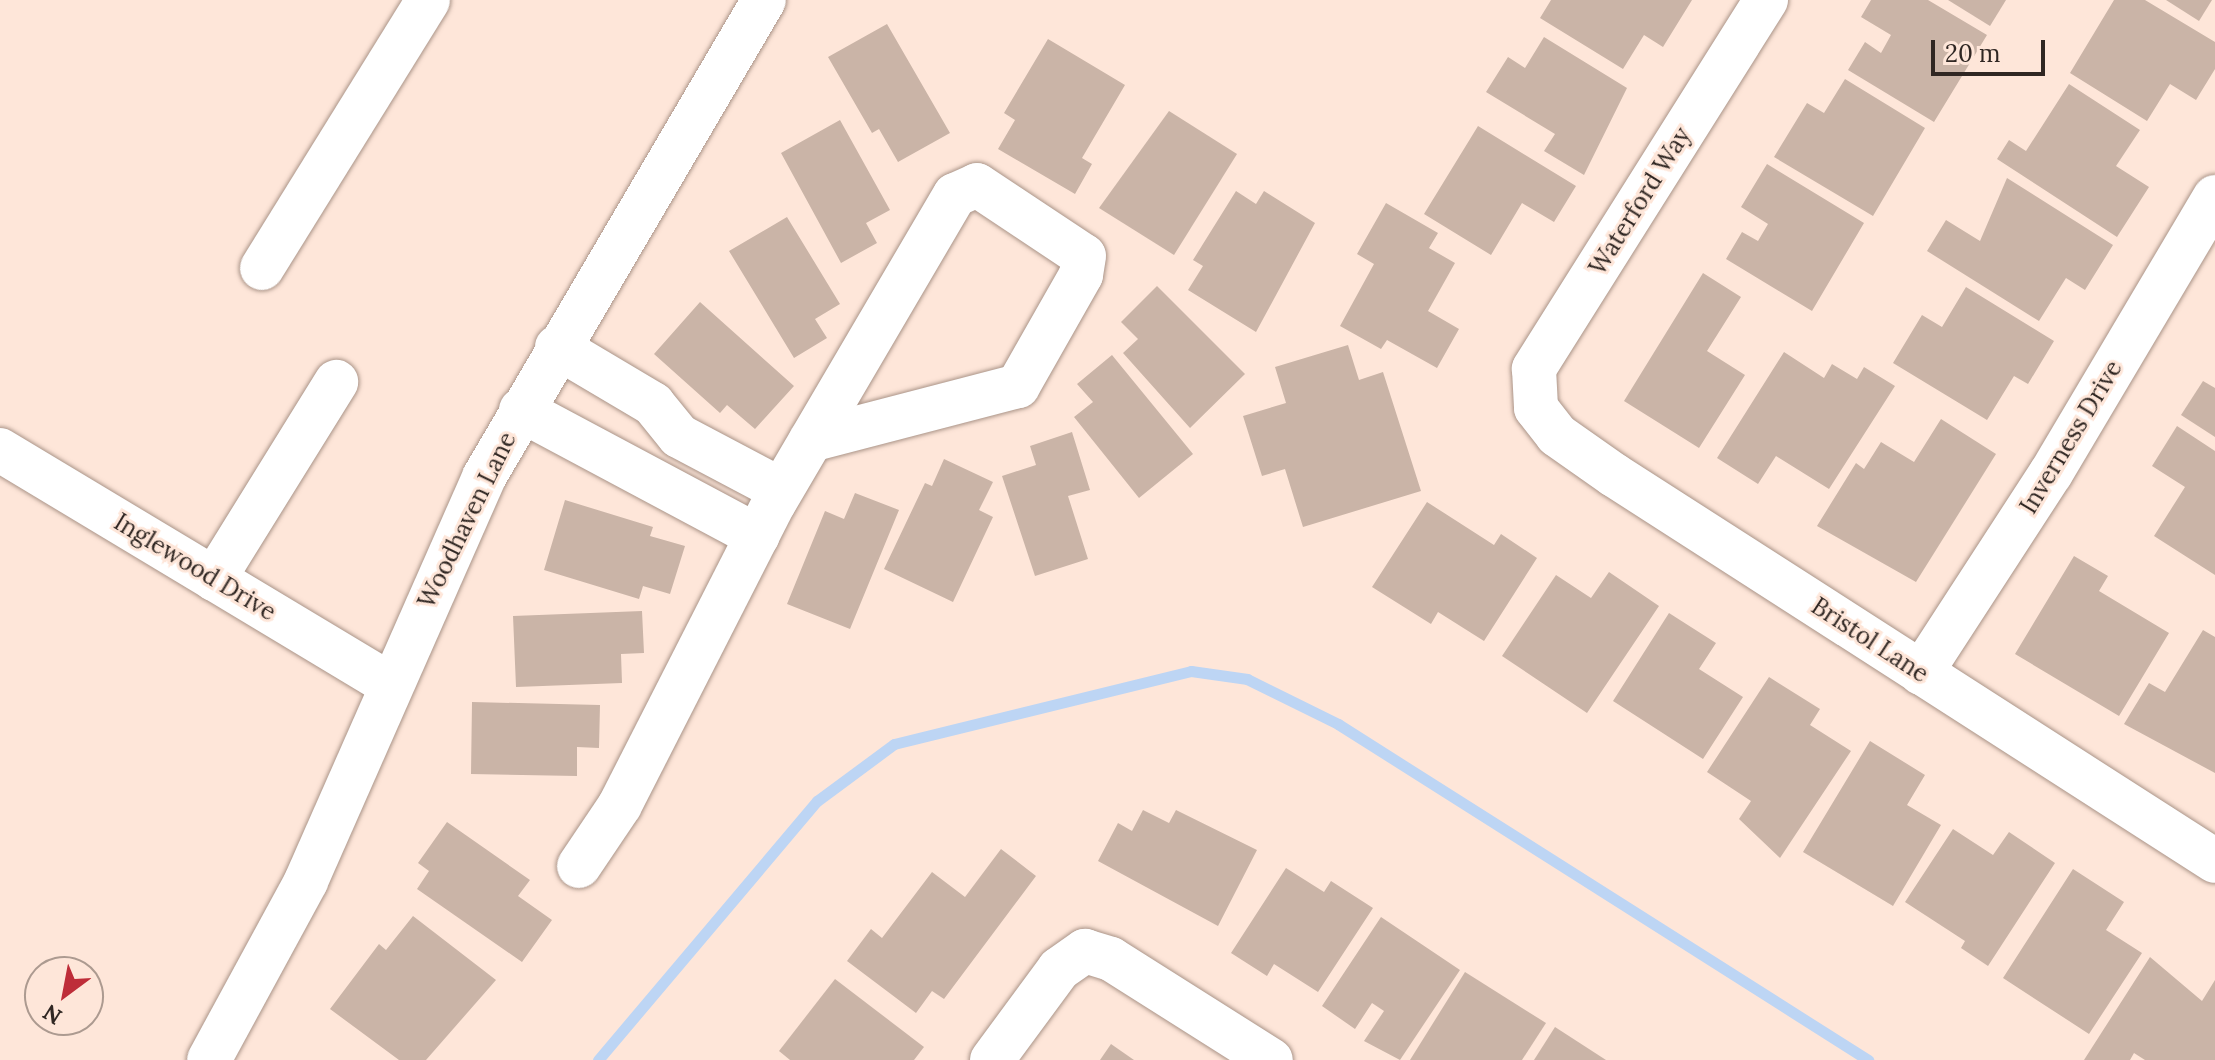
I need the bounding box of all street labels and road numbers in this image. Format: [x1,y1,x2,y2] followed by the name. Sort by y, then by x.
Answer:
[1583,122,1697,280] street label: Waterford Way
[2014,355,2128,519] street label: Inverness Drive
[412,427,522,613] street label: Woodhaven Lane
[109,507,281,627] street label: Inglewood Drive
[1806,592,1934,688] street label: Bristol Lane

